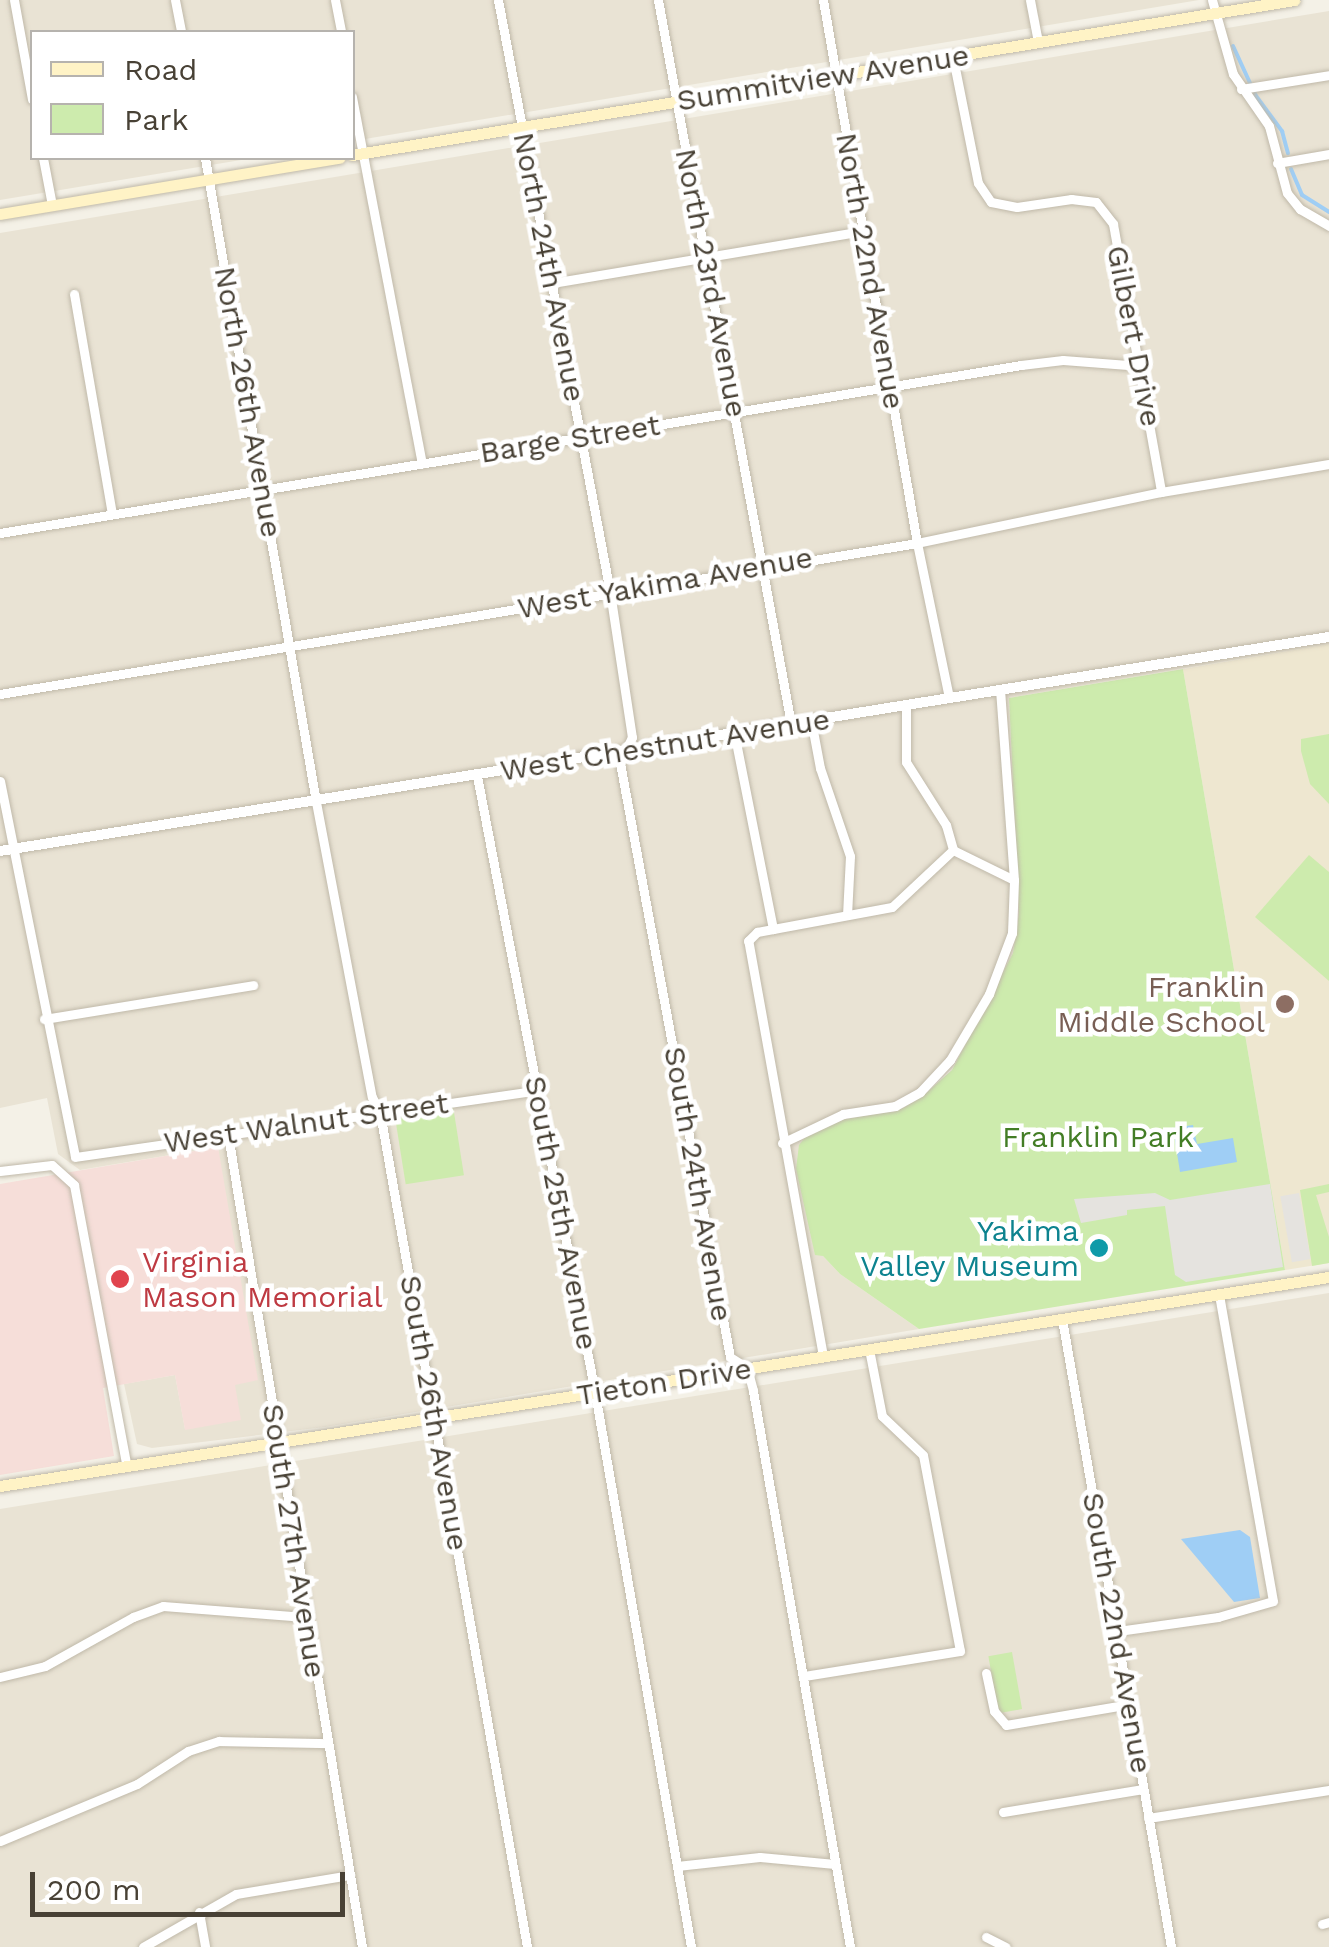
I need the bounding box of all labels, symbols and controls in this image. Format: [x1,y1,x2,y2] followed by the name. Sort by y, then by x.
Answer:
[30,30,355,160] legend
[673,37,973,119] street label: Summitview Avenue
[124,52,197,87] text: Road
[124,102,189,137] text: Park
[505,129,593,405] street label: North 24th Avenue
[828,129,912,413] street label: North 22nd Avenue
[667,145,755,421] street label: North 23rd Avenue
[1099,242,1169,430] street label: Gilbert Drive
[206,263,290,541] street label: North 26th Avenue
[477,407,663,471] street label: Barge Street
[513,539,817,627] street label: West Yakima Avenue
[497,701,833,789] street label: West Chestnut Avenue
[1057,969,1265,1040] place label: Franklin Middle School
[1274,993,1296,1015] marker: Franklin Middle School
[656,1043,740,1325] street label: South 24th Avenue
[517,1072,605,1354] street label: South 25th Avenue
[161,1085,451,1161] street label: West Walnut Street
[1002,1119,1194,1155] park label: Franklin Park
[860,1213,1079,1284] place label: Yakima Valley Museum
[1088,1237,1110,1259] marker: Yakima Valley Museum
[142,1244,383,1314] place label: Virginia Mason Memorial
[107,1266,133,1292] marker: Virginia Mason Memorial
[392,1272,476,1554] street label: South 26th Avenue
[574,1350,754,1414] street label: Tieton Drive
[254,1401,334,1681] street label: South 27th Avenue
[1074,1489,1160,1777] street label: South 22nd Avenue
[35,1852,350,1914] scale bar
[47,1872,141,1907] text: 200 m

